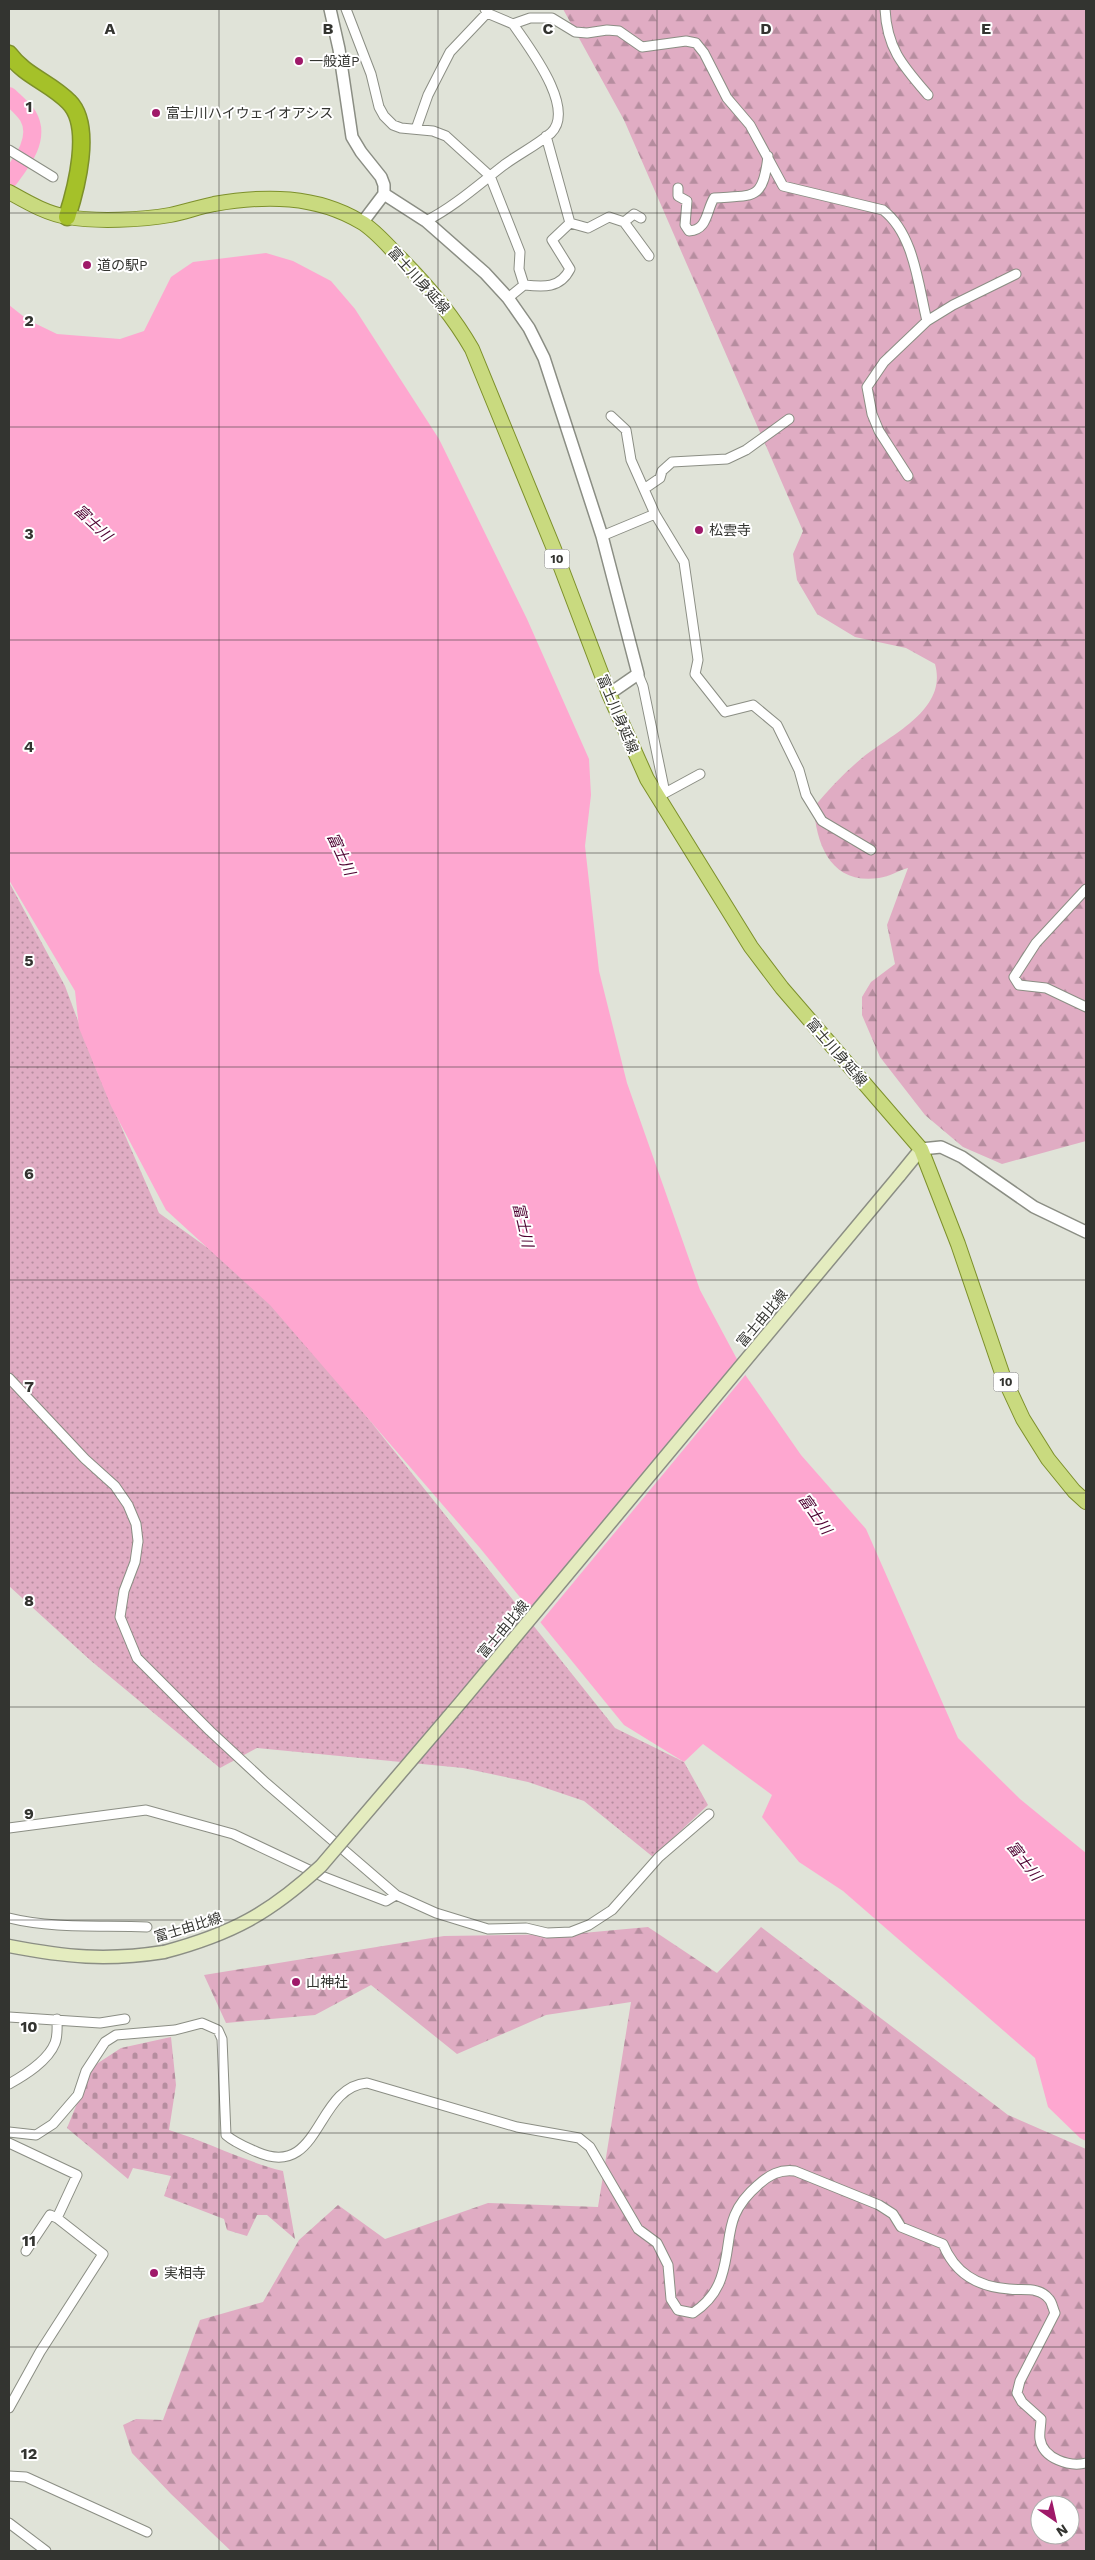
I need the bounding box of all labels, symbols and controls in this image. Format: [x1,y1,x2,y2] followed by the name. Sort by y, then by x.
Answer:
[105,19,116,38] text: A
[323,19,334,38] text: B
[543,19,554,38] text: C
[760,19,772,38] text: D
[981,19,991,38] text: E
[309,53,360,69] place label: 一般道P
[293,55,305,67] marker: 一般道P
[26,97,32,116] text: 1
[166,105,333,121] place label: 富士川ハイウェイオアシス
[150,107,162,119] marker: 富士川ハイウェイオアシス
[385,243,453,317] street label: 富士川身延線
[97,257,148,273] place label: 道の駅P
[81,259,93,271] marker: 道の駅P
[24,311,34,330] text: 2
[70,501,117,546] water label: 富士川
[709,522,751,538] place label: 松雲寺
[24,524,34,543] text: 3
[693,524,705,536] marker: 松雲寺
[544,550,570,568] road number: 10
[594,672,642,756] street label: 富士川身延線
[24,737,34,756] text: 4
[323,830,360,880] water label: 富士川
[24,951,34,970] text: 5
[803,1015,871,1089] street label: 富士川身延線
[24,1164,34,1183] text: 6
[509,1201,537,1251] water label: 富士川
[733,1286,791,1350] street label: 富士由比線
[994,1372,1018,1391] road number: 10
[24,1377,34,1396] text: 7
[795,1490,836,1539] water label: 富士川
[24,1591,34,1610] text: 8
[474,1597,532,1661] street label: 富士由比線
[24,1804,34,1823] text: 9
[1003,1838,1046,1886] water label: 富士川
[152,1909,224,1945] street label: 富士由比線
[306,1974,348,1990] place label: 山神社
[290,1976,302,1988] marker: 山神社
[20,2017,38,2036] text: 10
[22,2231,36,2250] text: 11
[164,2265,206,2281] place label: 実相寺
[148,2267,160,2279] marker: 実相寺
[21,2444,37,2463] text: 12
[1030,2495,1080,2545] north arrow
[1053,2521,1071,2540] text: N

